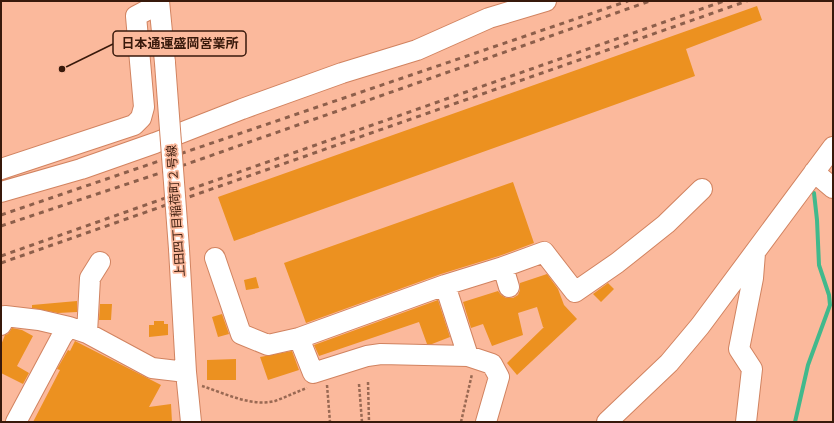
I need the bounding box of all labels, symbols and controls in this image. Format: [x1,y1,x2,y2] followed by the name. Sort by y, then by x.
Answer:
[113,31,246,56] callout: 日本通運盛岡営業所
[121,36,239,51] text: 日本通運盛岡営業所
[164,145,188,277] street label: 上田四丁目稲荷町２号線

